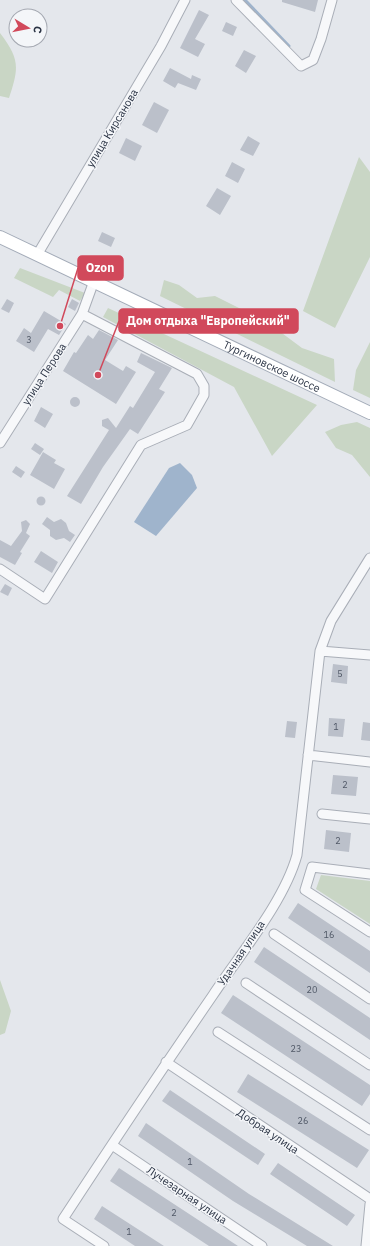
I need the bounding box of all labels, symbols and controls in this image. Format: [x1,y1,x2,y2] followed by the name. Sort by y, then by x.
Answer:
[8,8,48,48] north arrow
[30,25,45,34] text: С
[83,86,141,170] street label: улица Кирсанова
[78,256,123,280] callout: Ozon
[86,260,114,275] text: Ozon
[119,309,298,333] callout: Дом отдыха "Европейский"
[126,313,290,328] text: Дом отдыха "Европейский"
[26,334,32,345] house number: 3
[221,337,323,395] street label: Тургиновское шоссе
[19,340,69,408] street label: улица Перова
[337,668,343,679] house number: 5
[333,721,339,732] house number: 1
[342,779,348,790] house number: 2
[335,835,341,846] house number: 2
[214,918,268,988] street label: Удачная улица
[324,929,334,940] house number: 16
[307,984,317,995] house number: 20
[291,1043,301,1054] house number: 23
[234,1105,302,1157] street label: Добрая улица
[298,1115,308,1126] house number: 26
[187,1156,193,1167] house number: 1
[144,1163,230,1227] street label: Лучезарная улица
[171,1207,177,1218] house number: 2
[126,1226,132,1237] house number: 1

